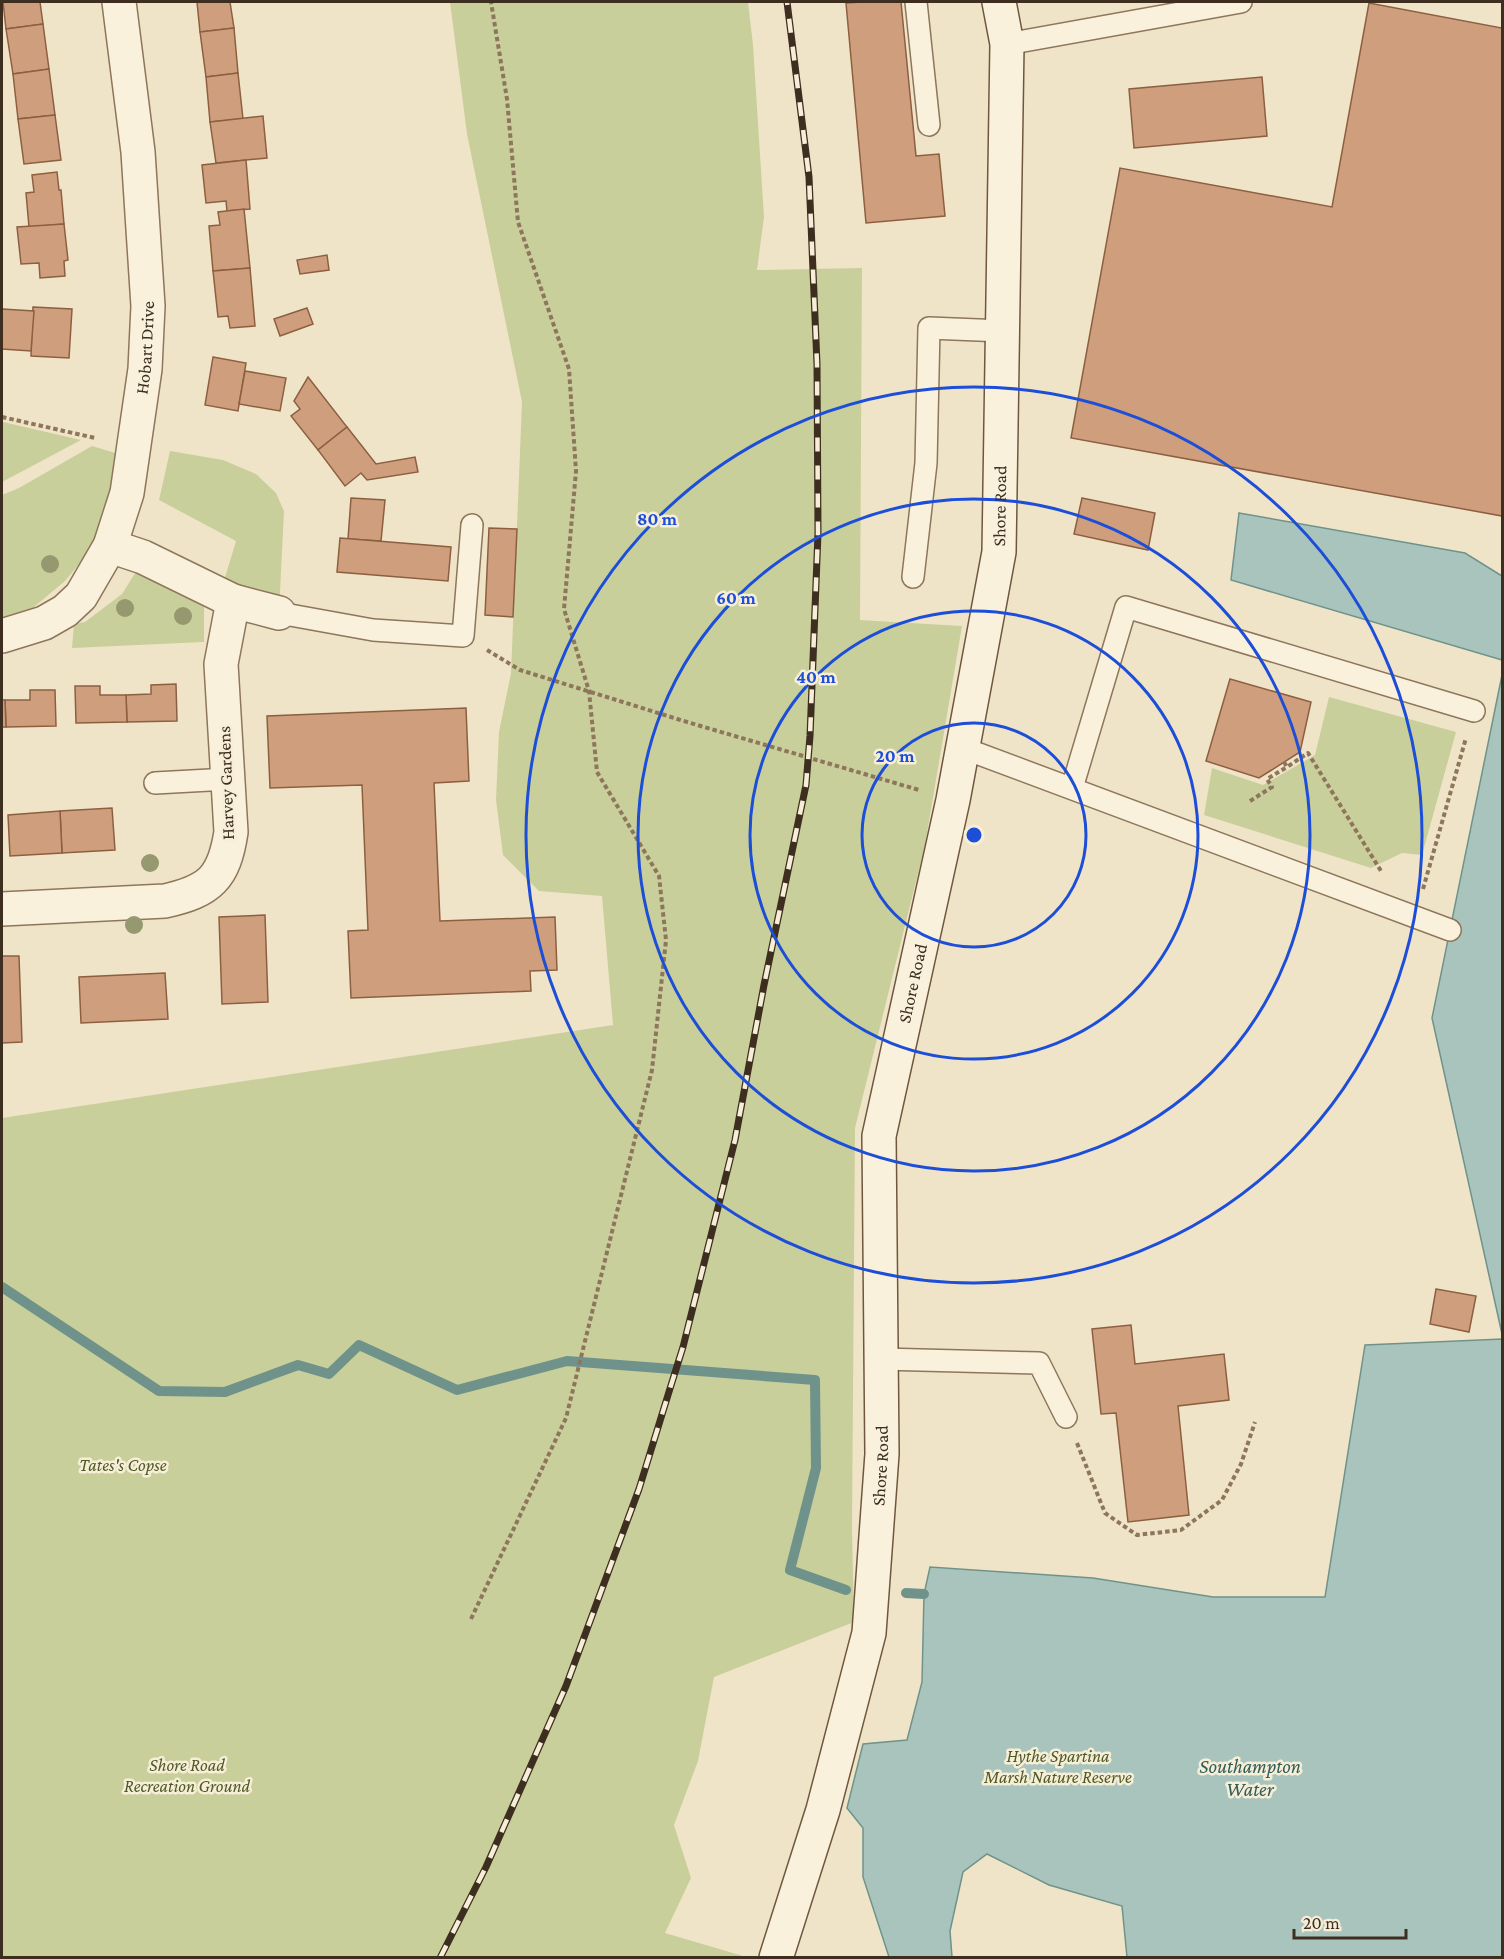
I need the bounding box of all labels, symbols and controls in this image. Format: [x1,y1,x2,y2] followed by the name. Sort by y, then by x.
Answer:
[131,301,158,396] street label: Hobart Drive
[989,465,1010,547] street label: Shore Road
[637,509,678,529] text: 80 m
[716,588,756,608] text: 60 m
[796,667,836,687] text: 40 m
[214,726,238,840] street label: Harvey Gardens
[876,746,915,766] text: 20 m
[964,825,984,845] centre of rings
[894,941,931,1025] street label: Shore Road
[868,1425,892,1507] street label: Shore Road
[79,1455,167,1475] park label: Tates's Copse
[983,1746,1132,1787] park label: Hythe Spartina Marsh Nature Reserve
[124,1755,251,1796] park label: Shore Road Recreation Ground
[1199,1755,1301,1800] water label: Southampton Water
[1294,1902,1406,1940] scale bar
[1303,1913,1340,1933] text: 20 m

